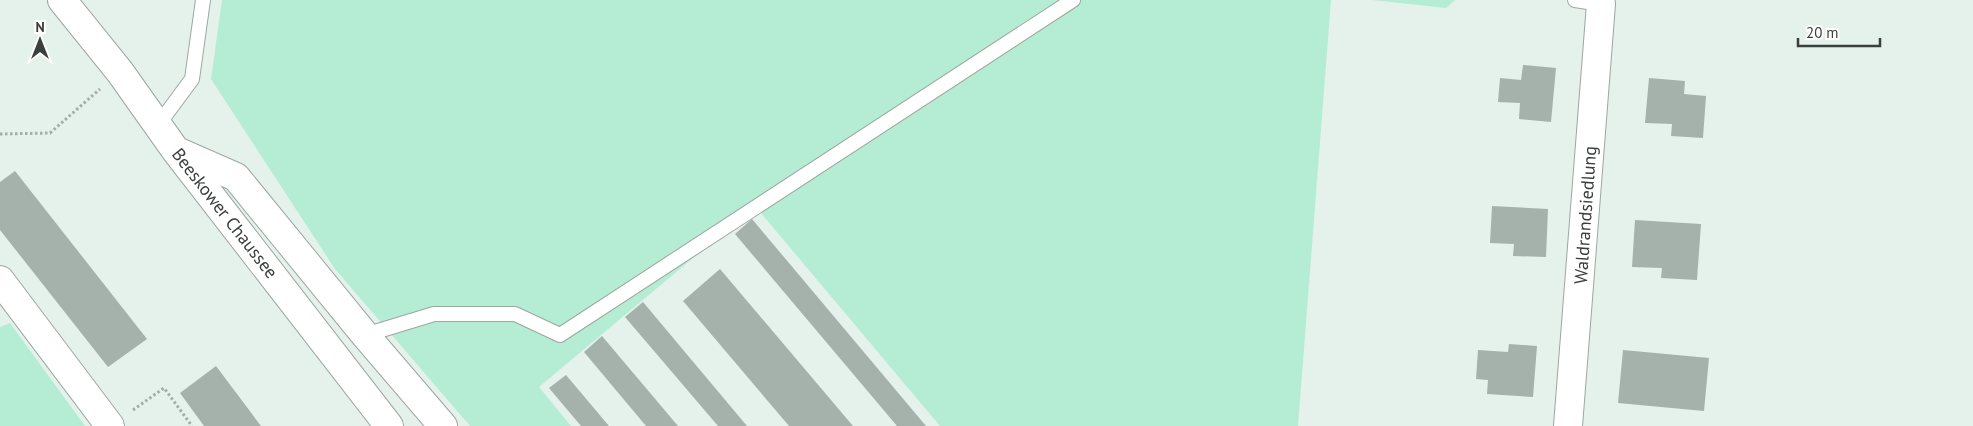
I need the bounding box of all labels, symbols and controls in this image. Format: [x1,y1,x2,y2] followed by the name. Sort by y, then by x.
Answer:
[15,15,65,65] north arrow
[1798,15,1880,47] scale bar
[35,18,45,36] text: N
[1806,23,1839,42] text: 20 m
[167,143,283,283] street label: Beeskower Chaussee
[1569,145,1601,285] street label: Waldrandsiedlung

